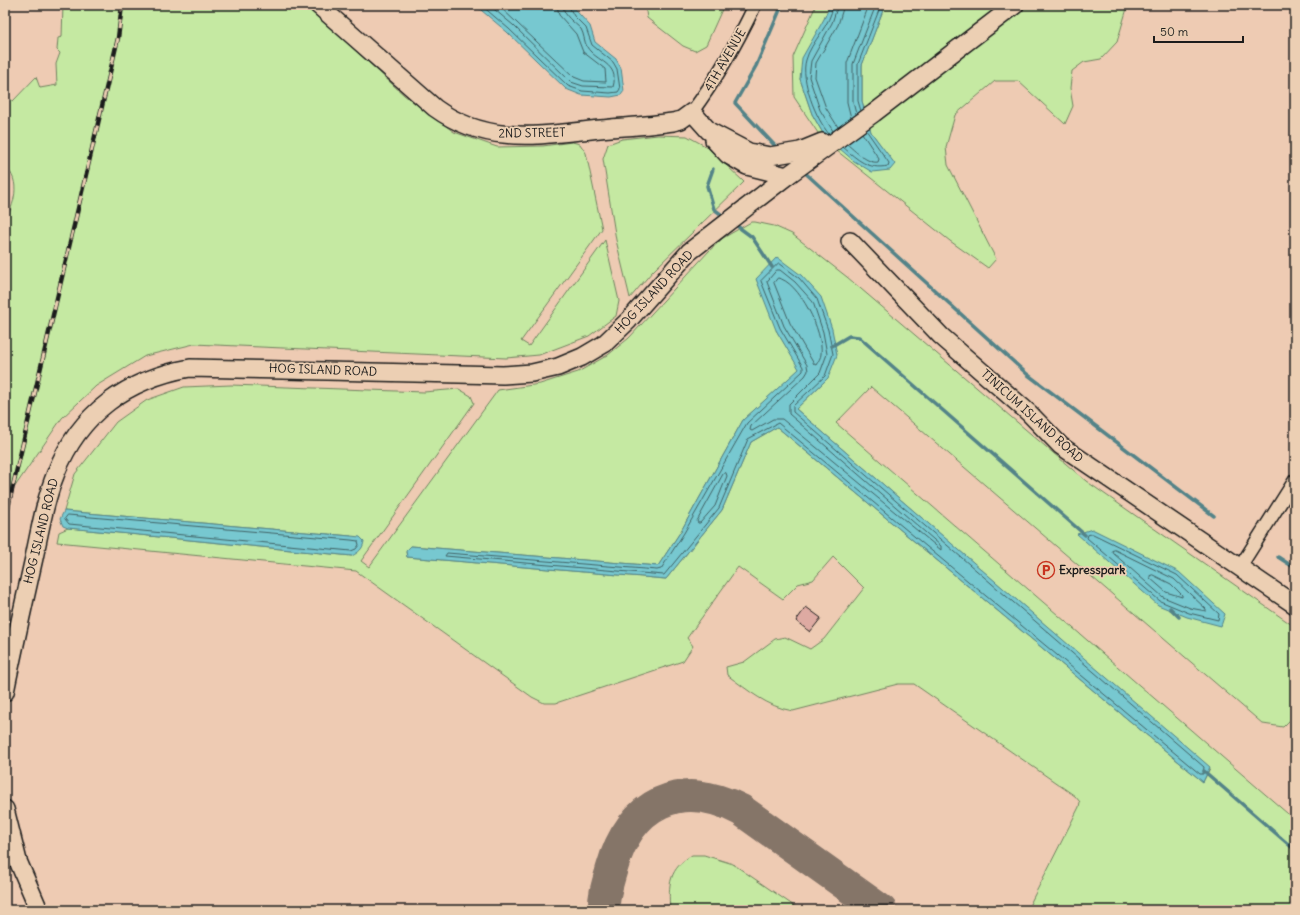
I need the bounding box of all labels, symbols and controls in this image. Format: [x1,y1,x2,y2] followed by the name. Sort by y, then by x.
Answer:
[1154,18,1243,44] scale bar
[1160,24,1189,39] text: 50 m
[701,26,749,94] street label: 4TH AVENUE
[498,124,566,141] street label: 2ND STREET
[611,247,696,336] street label: HOG ISLAND ROAD
[269,360,377,379] street label: HOG ISLAND ROAD
[978,366,1087,465] street label: TINICUM ISLAND ROAD
[20,477,61,585] street label: HOG ISLAND ROAD
[1036,560,1056,580] parking icon: Expresspark
[1059,562,1125,578] place label: Expresspark

